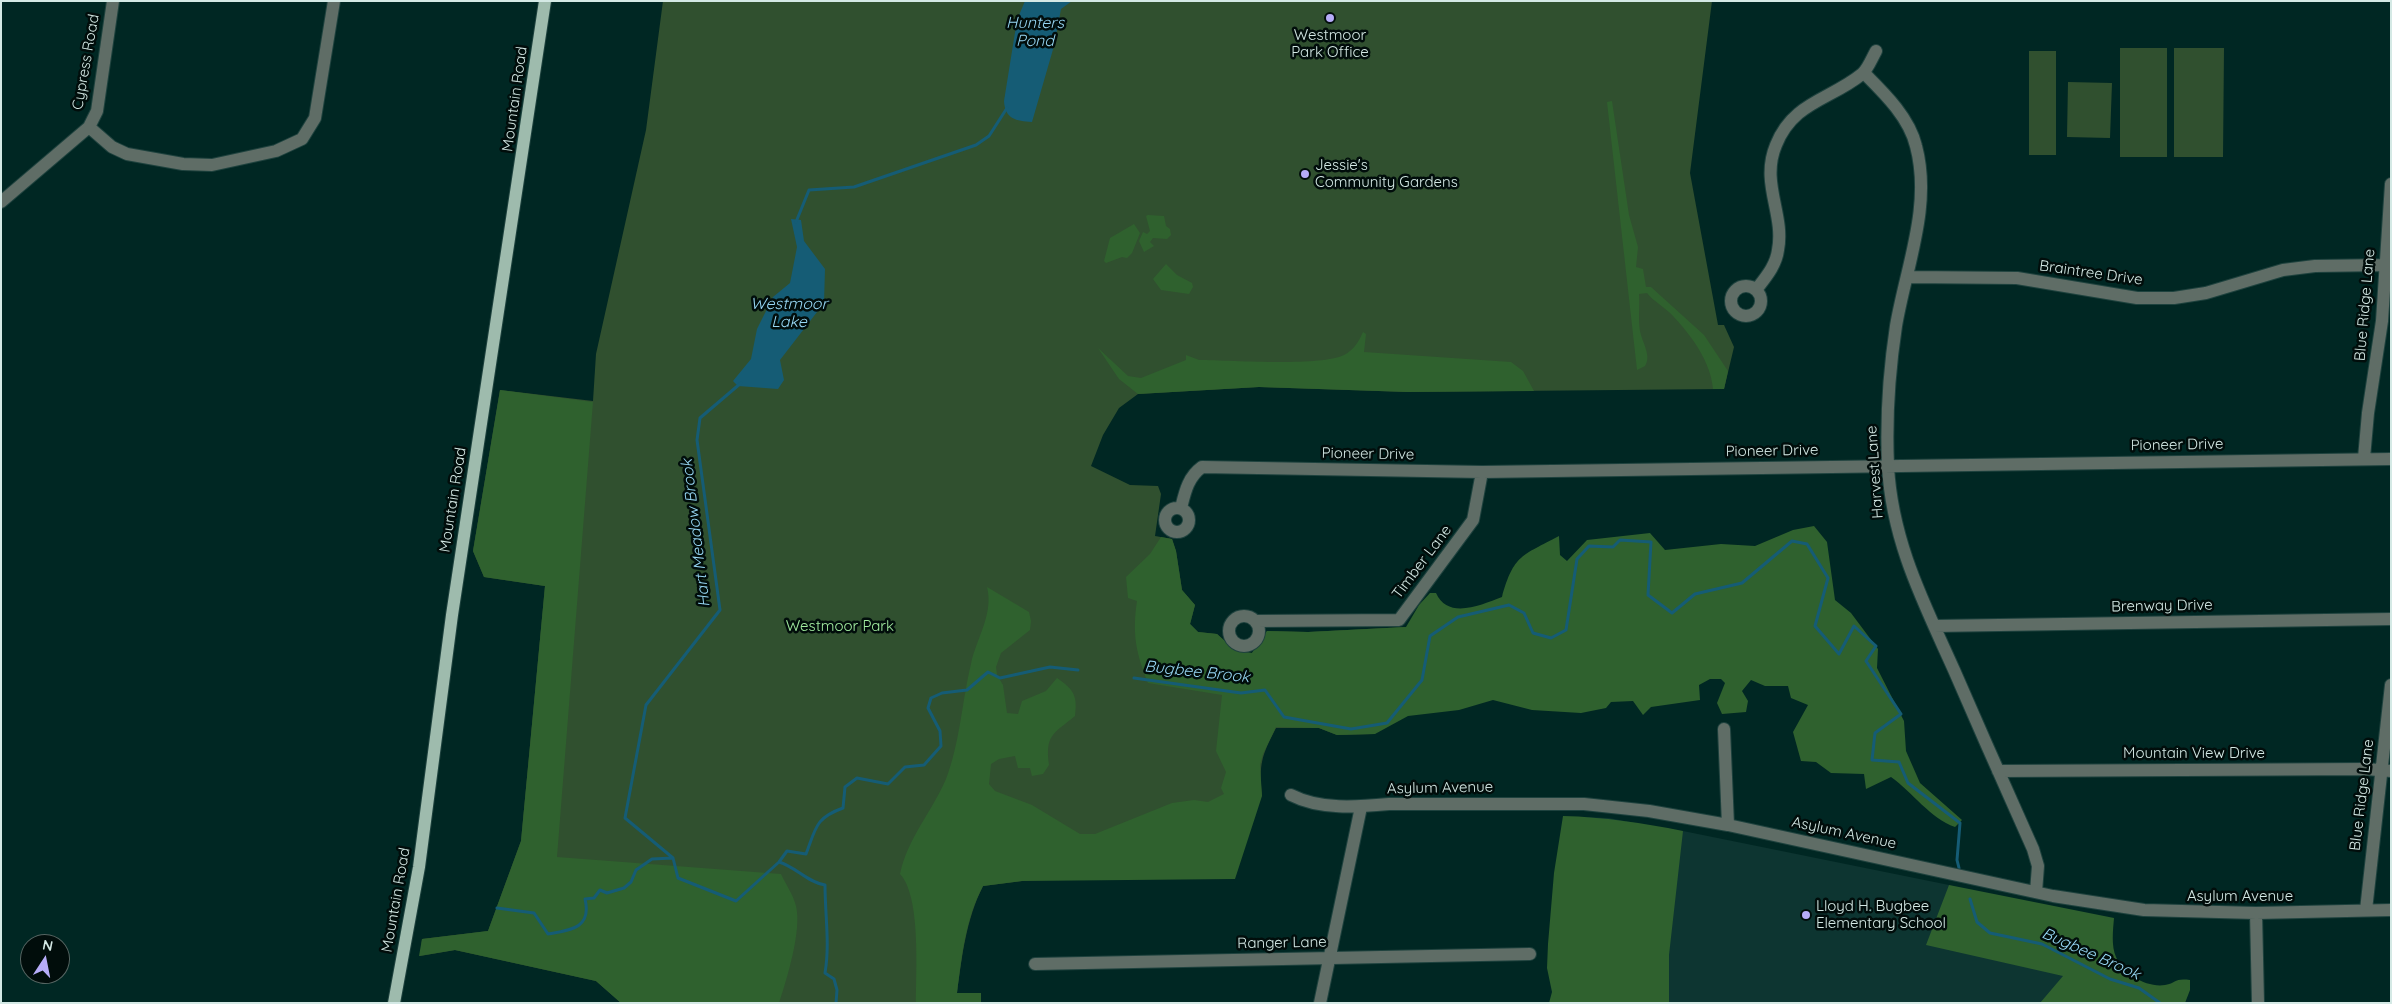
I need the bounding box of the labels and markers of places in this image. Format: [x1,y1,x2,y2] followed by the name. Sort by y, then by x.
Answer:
[1324,12,1336,24] marker: Westmoor Park Office
[1291,26,1369,61] place label: Westmoor Park Office
[1315,156,1458,191] place label: Jessie's Community Gardens
[1299,168,1311,180] marker: Jessie's Community Gardens
[1816,897,1946,932] place label: Lloyd H. Bugbee Elementary School
[1800,909,1812,921] marker: Lloyd H. Bugbee Elementary School

